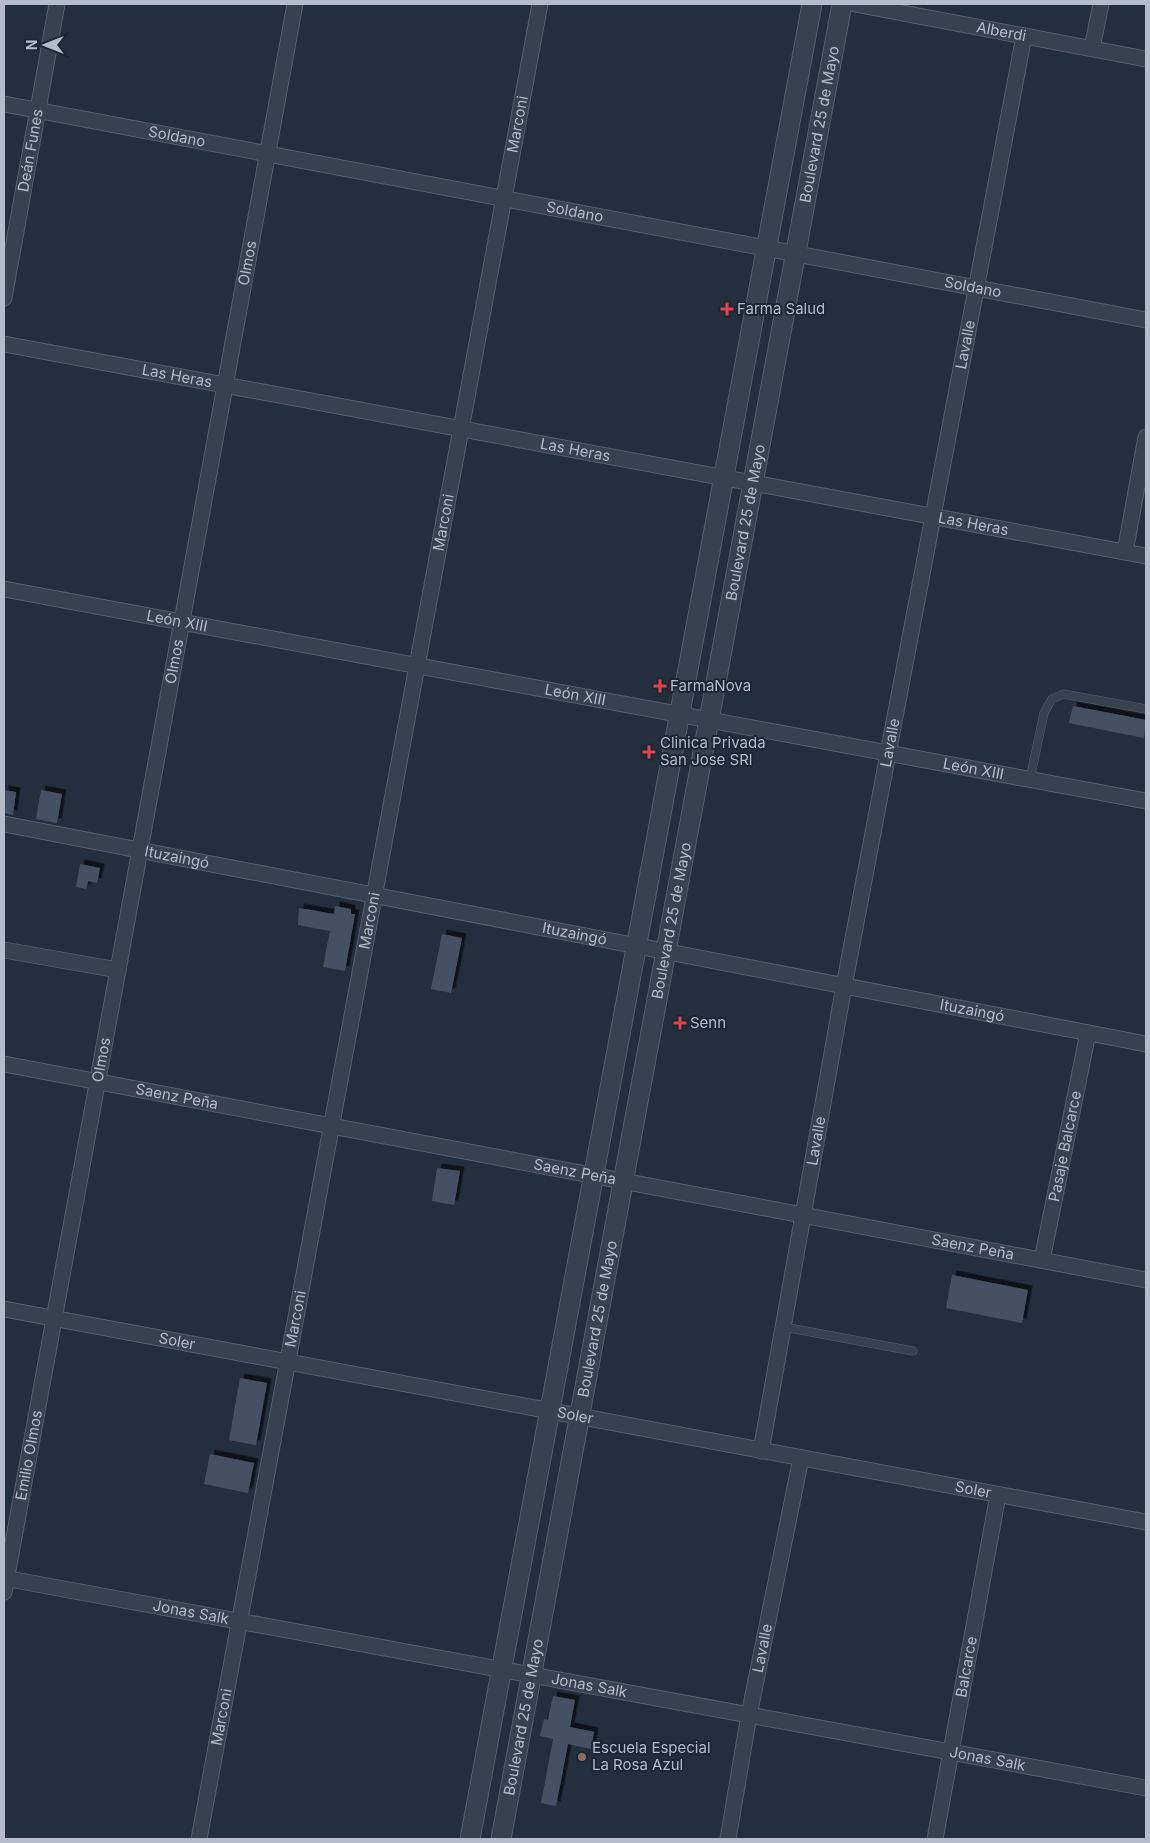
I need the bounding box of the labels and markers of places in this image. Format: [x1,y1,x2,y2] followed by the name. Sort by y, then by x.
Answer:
[737,299,825,318] place label: Farma Salud
[721,303,733,315] marker: Farma Salud
[670,676,751,695] place label: FarmaNova
[654,680,666,692] marker: FarmaNova
[660,733,766,769] place label: Clinica Privada San Jose SRl
[642,745,656,759] marker: Clinica Privada San Jose SRl
[690,1013,726,1032] place label: Senn
[674,1017,686,1029] marker: Senn
[592,1738,711,1774] place label: Escuela Especial La Rosa Azul
[576,1751,588,1763] marker: Escuela Especial La Rosa Azul

